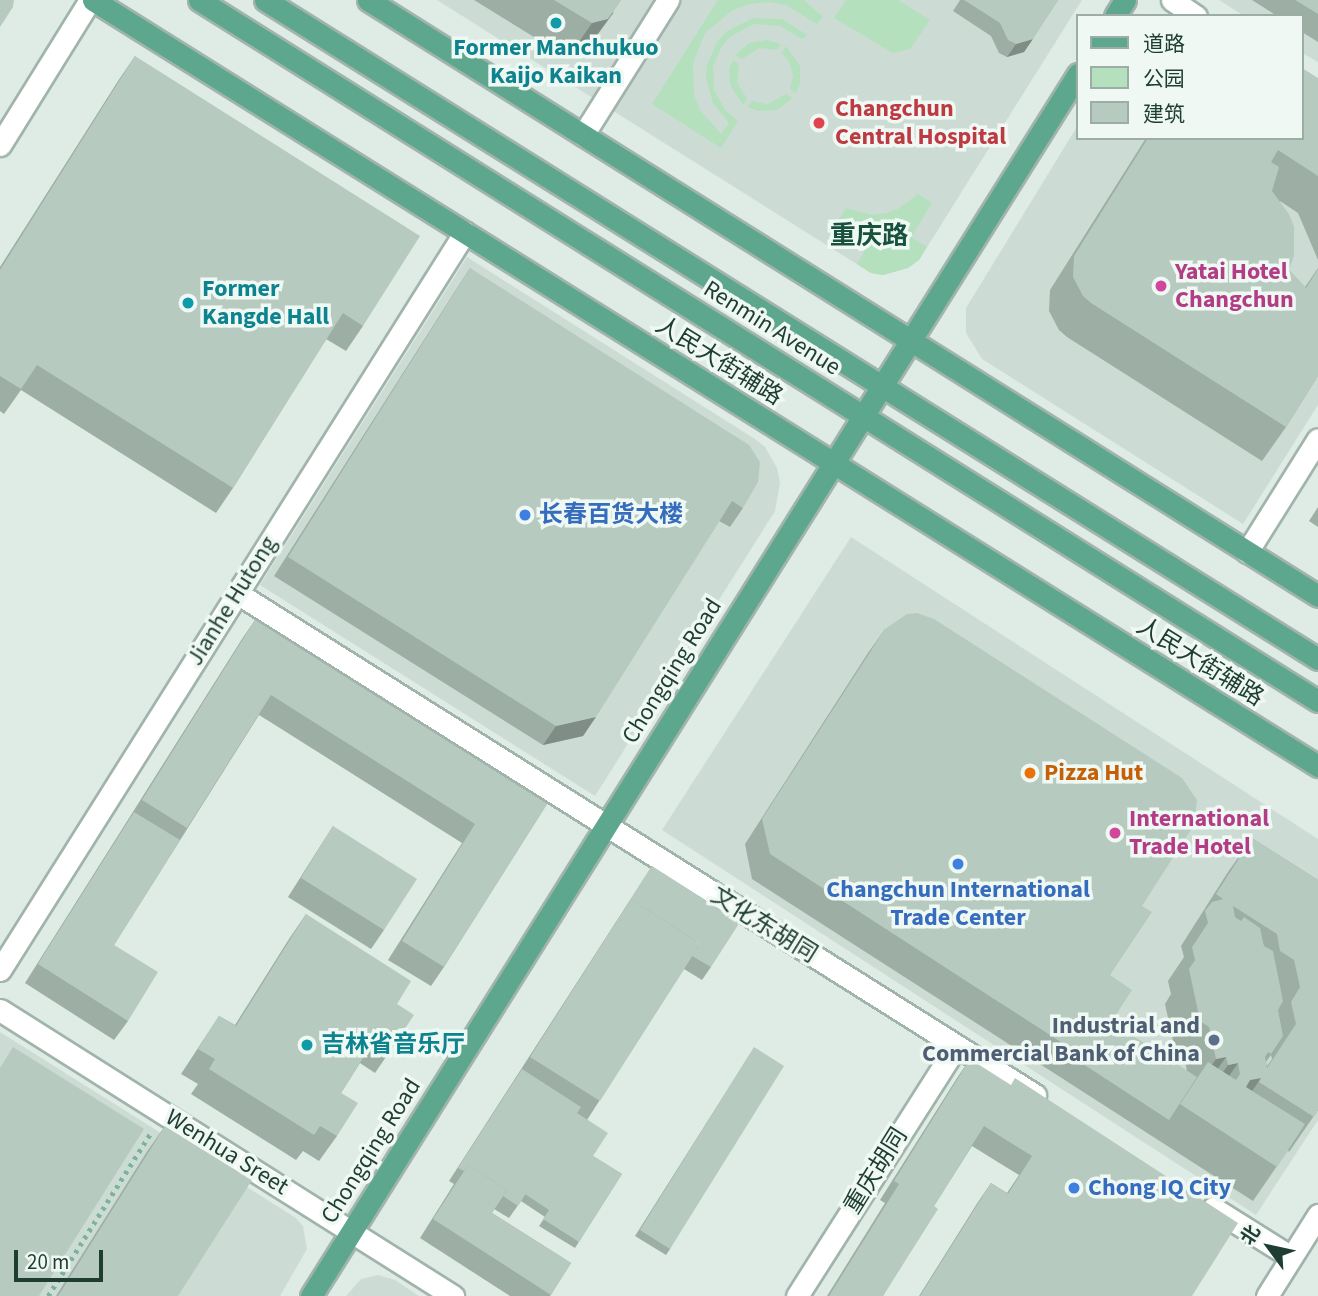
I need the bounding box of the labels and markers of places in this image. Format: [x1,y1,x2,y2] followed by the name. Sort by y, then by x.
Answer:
[548,15,564,31] marker: Former Manchukuo Kaijo Kaikan
[453,34,659,90] place label: Former Manchukuo Kaijo Kaikan
[835,95,1006,151] place label: Changchun Central Hospital
[809,113,829,133] marker: Changchun Central Hospital
[1175,258,1294,314] place label: Yatai Hotel Changchun
[202,275,329,331] place label: Former Kangde Hall
[1153,278,1169,294] marker: Yatai Hotel Changchun
[180,295,196,311] marker: Former Kangde Hall
[539,501,683,529] place label: 长春百货大楼
[517,507,533,523] marker: 长春百货大楼
[1044,759,1143,787] place label: Pizza Hut
[1022,765,1038,781] marker: Pizza Hut
[1129,805,1269,861] place label: International Trade Hotel
[1107,825,1123,841] marker: International Trade Hotel
[950,856,966,872] marker: Changchun International Trade Center
[826,876,1090,932] place label: Changchun International Trade Center
[922,1012,1200,1068] place label: Industrial and Commercial Bank of China
[321,1031,465,1059] place label: 吉林省音乐厅
[1206,1032,1222,1048] marker: Industrial and Commercial Bank of China
[299,1037,315,1053] marker: 吉林省音乐厅
[1088,1174,1231,1202] place label: Chong IQ City
[1066,1180,1082,1196] marker: Chong IQ City

